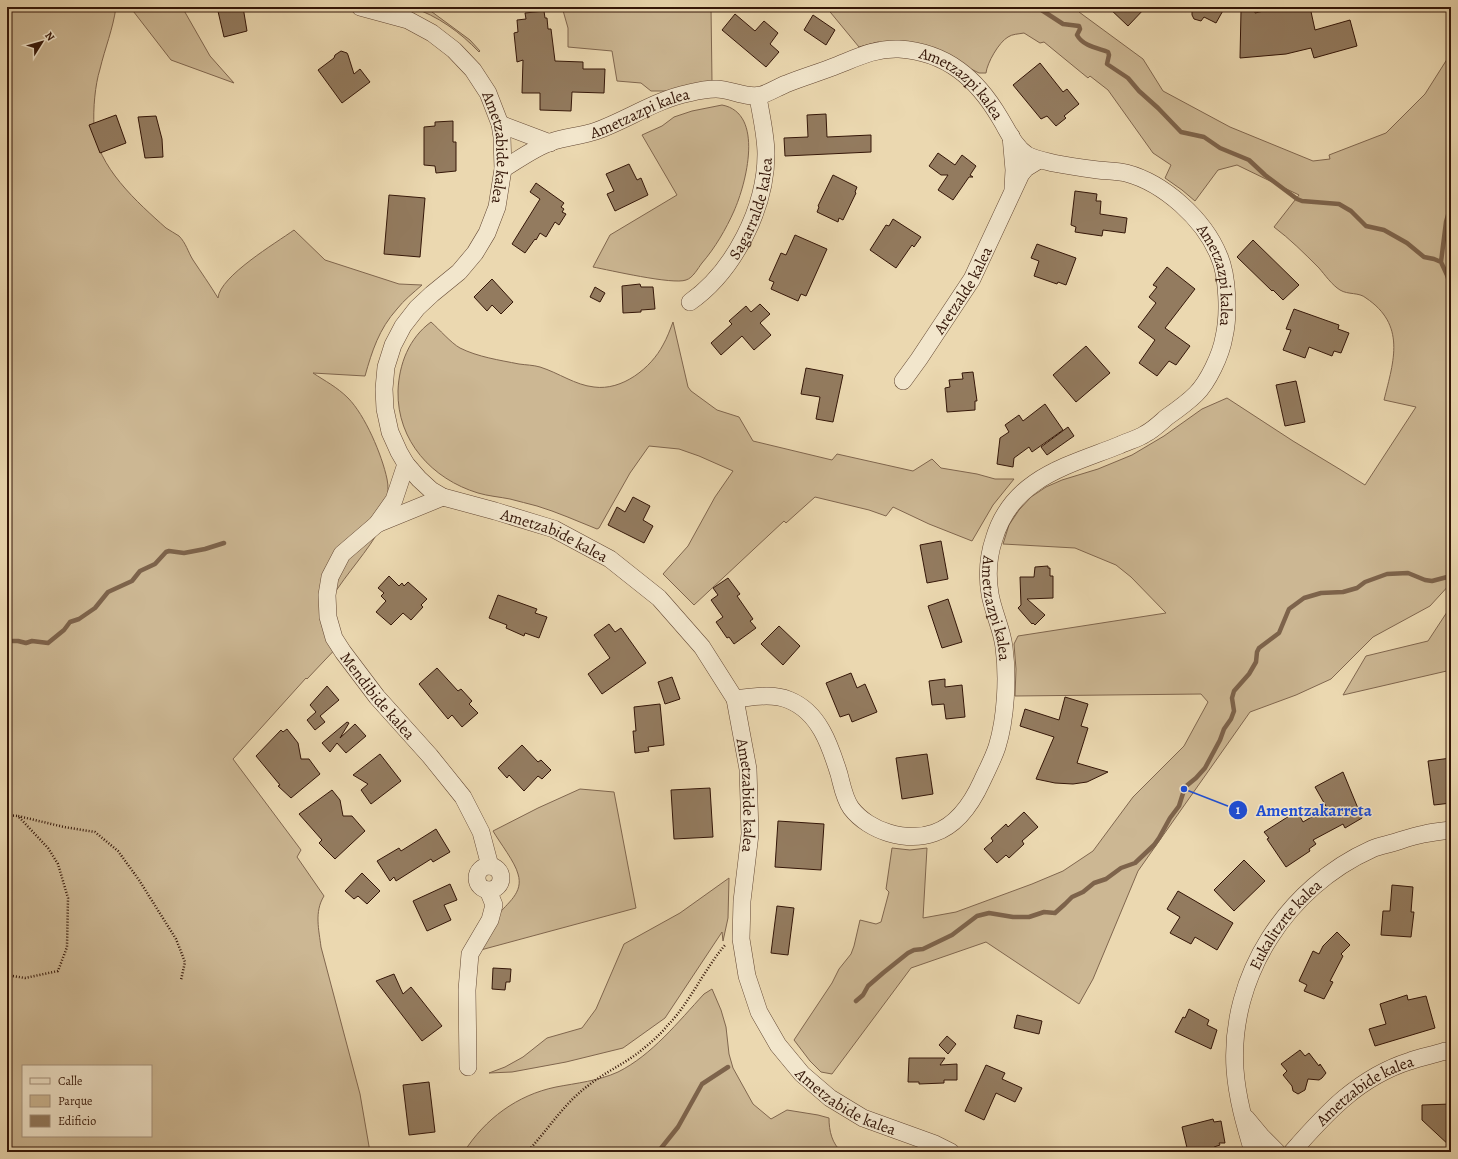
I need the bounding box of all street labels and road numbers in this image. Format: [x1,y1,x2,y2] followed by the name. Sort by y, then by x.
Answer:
[916,42,1009,125] street label: Ametzazpi kalea
[586,83,692,145] street label: Ametzazpi kalea
[476,87,513,206] street label: Ametzabide kalea
[724,156,778,264] street label: Sagarralde kalea
[1191,219,1237,328] street label: Ametzazpi kalea
[928,242,998,339] street label: Aretzalde kalea
[497,503,612,568] street label: Ametzabide kalea
[976,554,1015,662] street label: Ametzazpi kalea
[335,648,420,745] street label: Mendibide kalea
[730,736,760,854] street label: Ametzabide kalea
[1244,874,1327,973] street label: Eukalitzrte kalea
[1311,1050,1417,1132] street label: Ametzabide kalea
[789,1063,899,1141] street label: Ametzabide kalea

